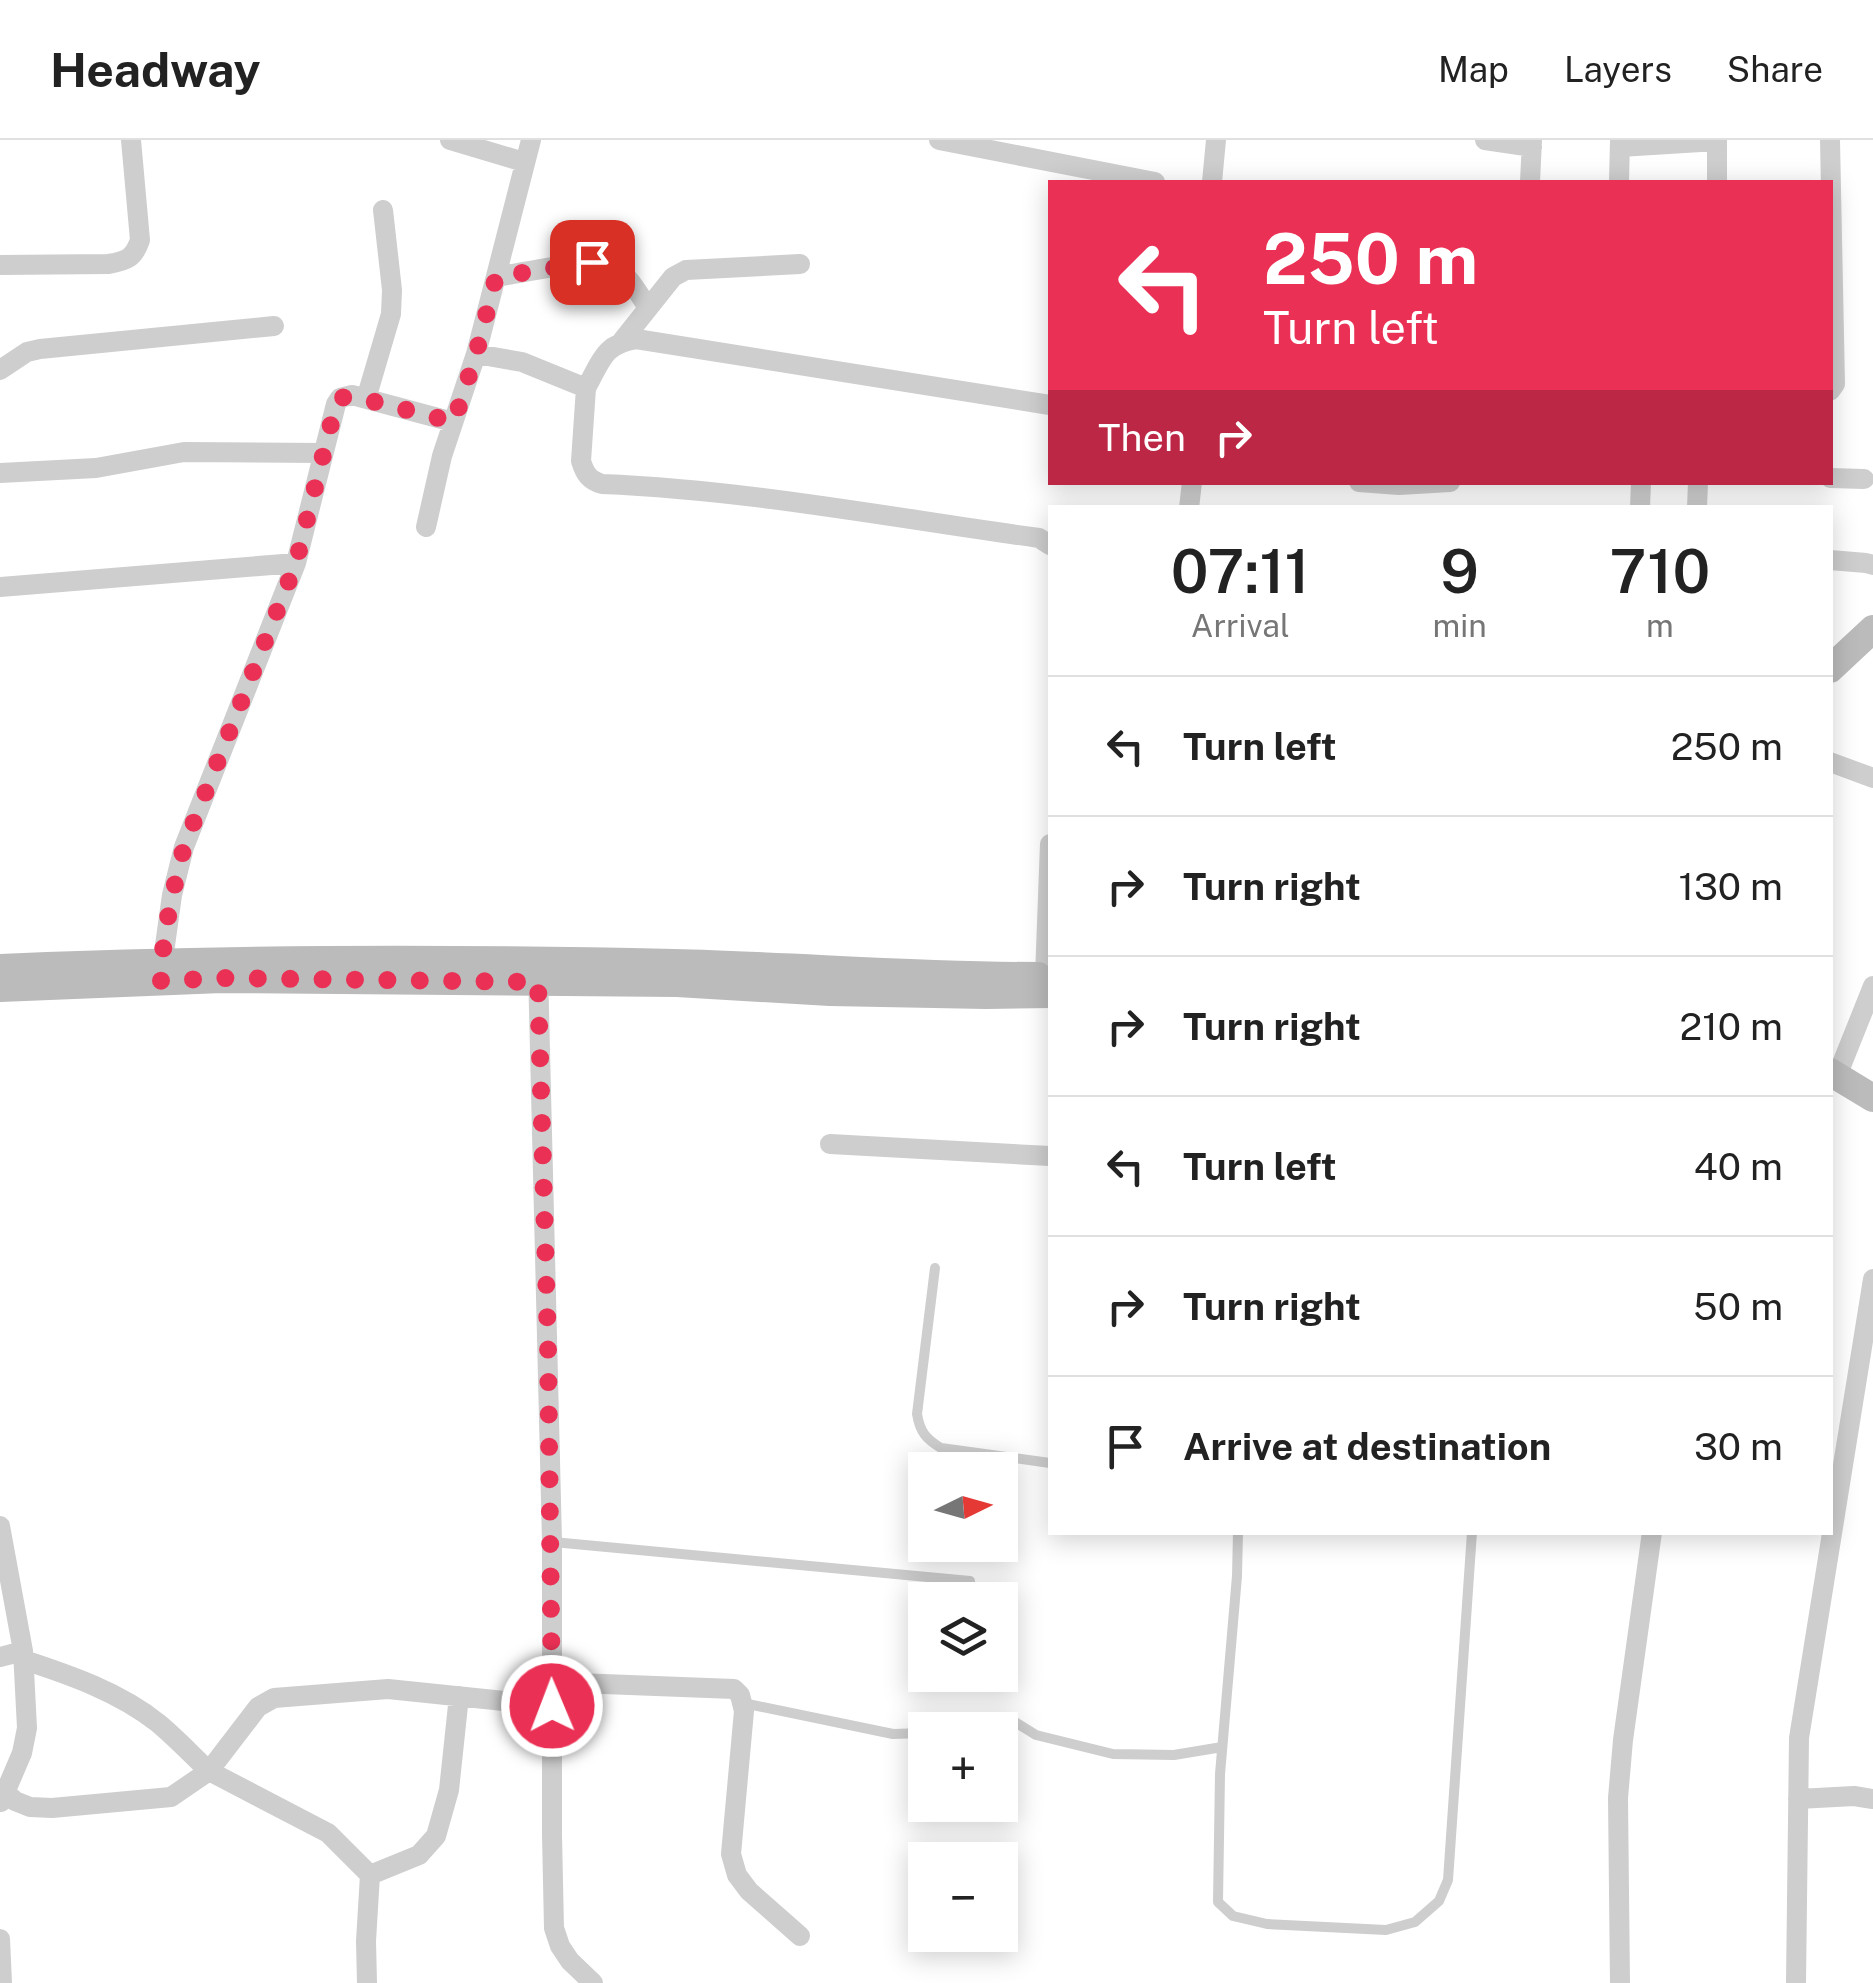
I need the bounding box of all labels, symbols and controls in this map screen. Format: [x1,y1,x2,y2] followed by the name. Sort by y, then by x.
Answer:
[50,41,261,98] text: Headway
[1438,49,1509,90] text: Map
[1564,49,1672,90] text: Layers
[1727,49,1823,90] text: Share
[1263,217,1478,300] text: 250 m
[550,220,635,305] pin
[1098,220,1228,350] icon: left
[565,235,620,290] icon: arrive
[1263,301,1439,354] text: Turn left
[1206,410,1261,465] icon: right
[1098,415,1186,460] text: Then
[1171,536,1310,607] text: 07:11
[1440,536,1479,607] text: 9
[1610,536,1710,607] text: 710
[1191,607,1290,644] text: Arrival
[1432,607,1487,644] text: min
[1646,607,1674,644] text: m
[1098,719,1153,774] icon: left
[1183,724,1337,769] text: Turn left
[1671,724,1783,769] text: 250 m
[1098,859,1153,914] icon: right
[1183,864,1361,909] text: Turn right
[1678,864,1783,909] text: 130 m
[1098,999,1153,1054] icon: right
[1183,1004,1361,1049] text: Turn right
[1680,1004,1783,1049] text: 210 m
[1098,1139,1153,1194] icon: left
[1183,1144,1337,1189] text: Turn left
[1694,1144,1783,1189] text: 40 m
[1098,1279,1153,1334] icon: right
[1183,1284,1361,1329] text: Turn right
[1693,1284,1783,1329] text: 50 m
[1098,1419,1153,1474] icon: arrive
[1183,1424,1551,1469] text: Arrive at destination
[1694,1424,1783,1469] text: 30 m
[908,1452,1018,1562] north arrow
[908,1452,1018,1952] map controls
[908,1582,1018,1692] button: layers
[500,1654,604,1758] position arrow
[908,1712,1018,1822] button: +
[908,1842,1018,1952] button: −

